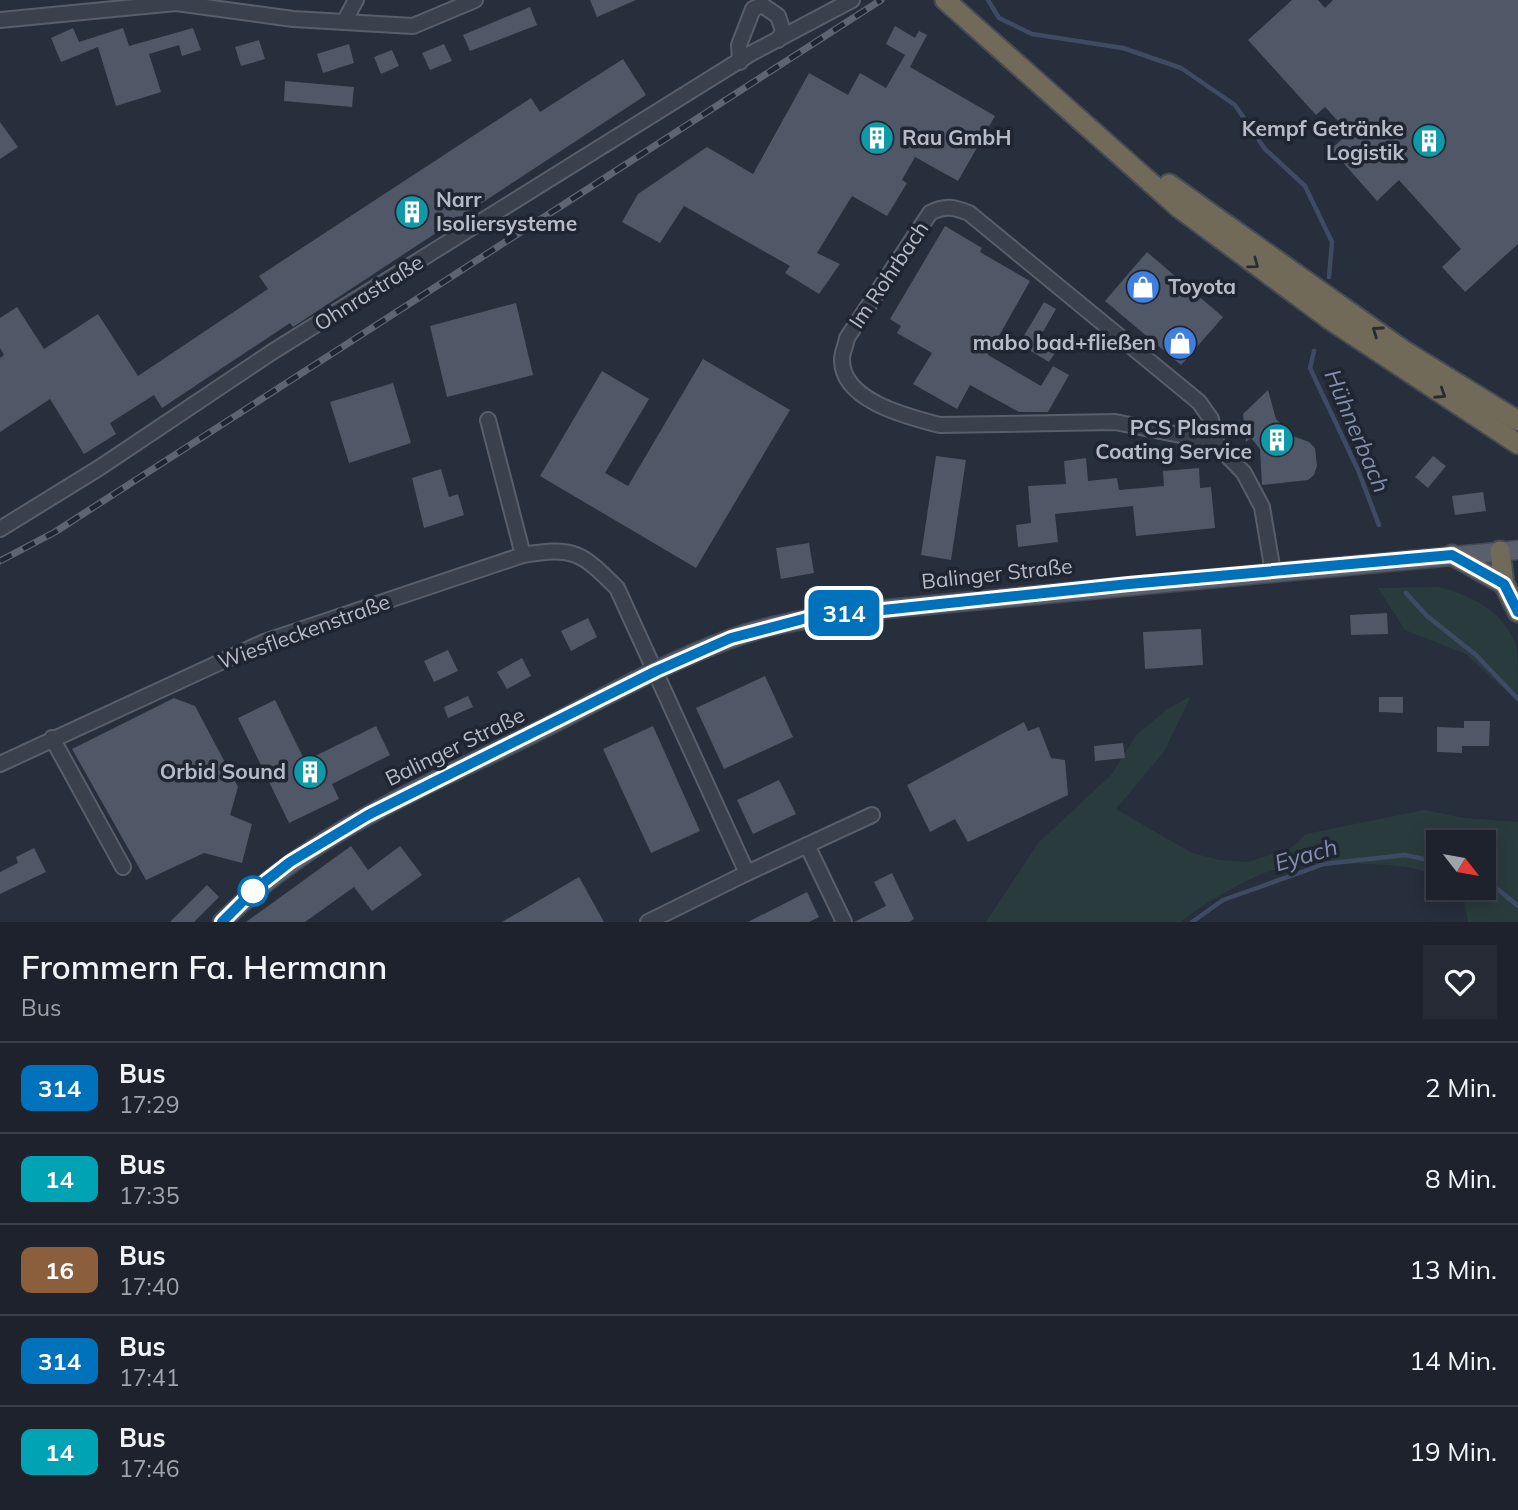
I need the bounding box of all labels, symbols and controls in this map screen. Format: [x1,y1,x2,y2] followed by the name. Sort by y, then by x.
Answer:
[1242,115,1404,165] place label: Kempf Getränke Logistik
[858,119,896,157] building icon: Rau GmbH
[1410,122,1448,160] building icon: Kempf Getränke Logistik
[902,124,1012,150] place label: Rau GmbH
[436,186,577,236] place label: Narr Isoliersysteme
[393,193,431,231] building icon: Narr Isoliersysteme
[843,216,933,333] street label: Im Rohrbach
[309,248,428,336] street label: Ohnrastraße
[1246,256,1259,268] one-way arrow
[1124,268,1162,306] shop icon: Toyota
[1168,273,1236,299] place label: Toyota
[1161,324,1199,362] shop icon: mabo bad+fließen
[1372,327,1385,339] one-way arrow
[973,329,1156,355] place label: mabo bad+fließen
[1318,365,1396,497] water label: Hühnerbach
[1433,385,1446,398] one-way arrow
[1095,414,1252,464] place label: PCS Plasma Coating Service
[1258,421,1296,459] building icon: PCS Plasma Coating Service
[920,552,1074,594] street label: Balinger Straße
[214,588,393,674] street label: Wiesfleckenstraße
[804,590,884,636] line badge: 314
[822,598,866,628] text: 314
[381,701,528,791] street label: Balinger Straße
[291,753,329,791] building icon: Orbid Sound
[160,758,286,784] place label: Orbid Sound
[1426,830,1496,900] north arrow
[1426,830,1496,900] map controls
[1271,832,1341,877] water label: Eyach
[238,876,268,906] unlabelled marker
[1423,945,1497,1019] button: heart
[21,946,387,987] text: Frommern Fa. Hermann
[21,993,61,1022] text: Bus
[119,1057,165,1090] text: Bus
[1425,1071,1497,1104] text: 2 Min.
[38,1073,81,1103] text: 314
[119,1090,179,1119] text: 17:29
[119,1148,165,1181] text: Bus
[1425,1162,1497,1195] text: 8 Min.
[45,1164,74,1194] text: 14
[119,1181,179,1210] text: 17:35
[119,1239,165,1272] text: Bus
[1409,1253,1497,1286] text: 13 Min.
[45,1255,74,1285] text: 16
[119,1272,179,1301] text: 17:40
[119,1330,165,1363] text: Bus
[1409,1344,1497,1377] text: 14 Min.
[38,1346,81,1376] text: 314
[119,1363,179,1392] text: 17:41
[119,1421,165,1454] text: Bus
[1409,1435,1497,1468] text: 19 Min.
[45,1437,74,1467] text: 14
[119,1454,179,1483] text: 17:46

